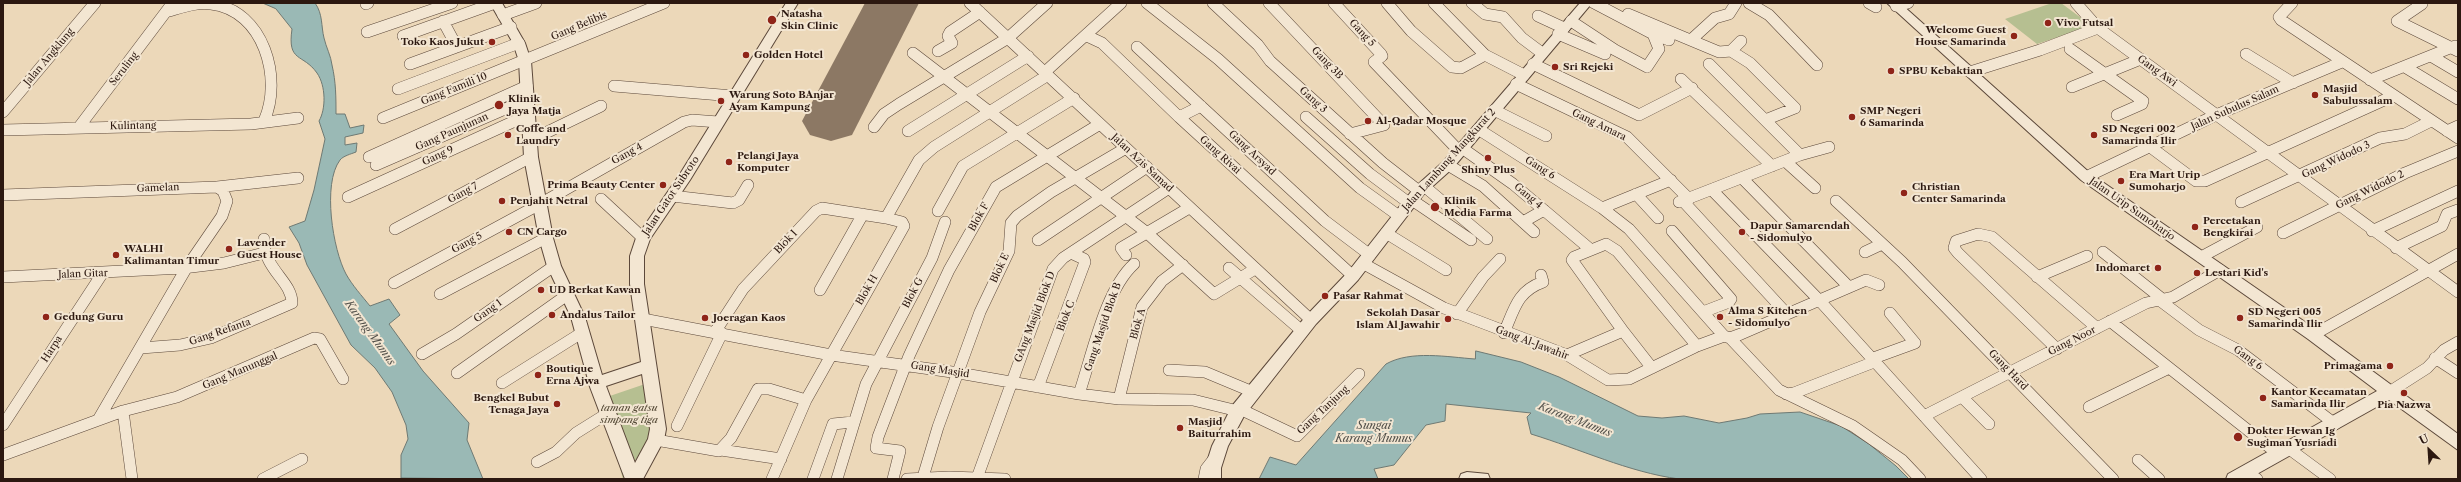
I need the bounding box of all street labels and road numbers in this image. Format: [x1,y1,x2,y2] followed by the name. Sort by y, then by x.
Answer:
[549,9,609,43] street label: Gang Belibis
[1346,17,1378,49] street label: Gang 5
[22,26,76,88] street label: Jalan Angklung
[1309,44,1345,82] street label: Gang 3B
[107,50,141,88] street label: Seruling
[2135,53,2179,89] street label: Gang Awi
[419,70,489,108] street label: Gang Famili 10
[2189,83,2281,133] street label: Jalan Subulus Salam
[1297,84,1329,116] street label: Gang 3
[1400,106,1498,214] street label: Jalan Lambung Mangkurat 2
[1570,107,1628,143] street label: Gang Amara
[414,111,490,153] street label: Gang Paunjunan
[110,120,156,132] street label: Kulintang
[1226,128,1278,178] street label: Gang Arsyad
[1109,131,1175,195] street label: Jalan Azis Samad
[1197,133,1243,177] street label: Gang Rivai
[2300,139,2372,181] street label: Gang Widodo 3
[610,141,644,167] street label: Gang 4
[420,144,456,168] street label: Gang 9
[640,154,702,238] street label: Jalan Gatot Subroto
[1523,154,1557,182] street label: Gang 6
[2334,168,2406,212] street label: Gang Widodo 2
[2087,175,2177,243] street label: Jalan Urip Sumoharjo
[446,180,480,206] street label: Gang 7
[136,181,180,195] street label: Gamelan
[1511,181,1545,211] street label: Gang 4
[966,201,992,233] street label: Blok F
[772,228,800,256] street label: Blok I
[450,230,484,256] street label: Gang 5
[988,251,1012,285] street label: Blok E
[58,267,108,281] street label: Jalan Gitar
[1012,270,1058,364] street label: GAng Masjid Blok D
[854,273,880,307] street label: Blok H
[900,276,926,310] street label: Blok G
[1082,281,1124,373] street label: Gang Masjid Blok B
[472,297,504,325] street label: Gang 1
[1055,299,1077,333] street label: Blok C
[1128,307,1148,341] street label: Blok A
[188,316,252,348] street label: Gang Refanta
[1494,323,1570,363] street label: Gang Al-Jawahir
[2046,324,2098,358] street label: Gang Noor
[39,333,65,365] street label: Harpa
[2231,343,2265,373] street label: Gang 6
[1986,347,2030,393] street label: Gang Hard
[201,350,279,392] street label: Gang Manunggal
[910,359,970,381] street label: Gang Masjid
[1295,383,1351,437] street label: Gang Tanjung

